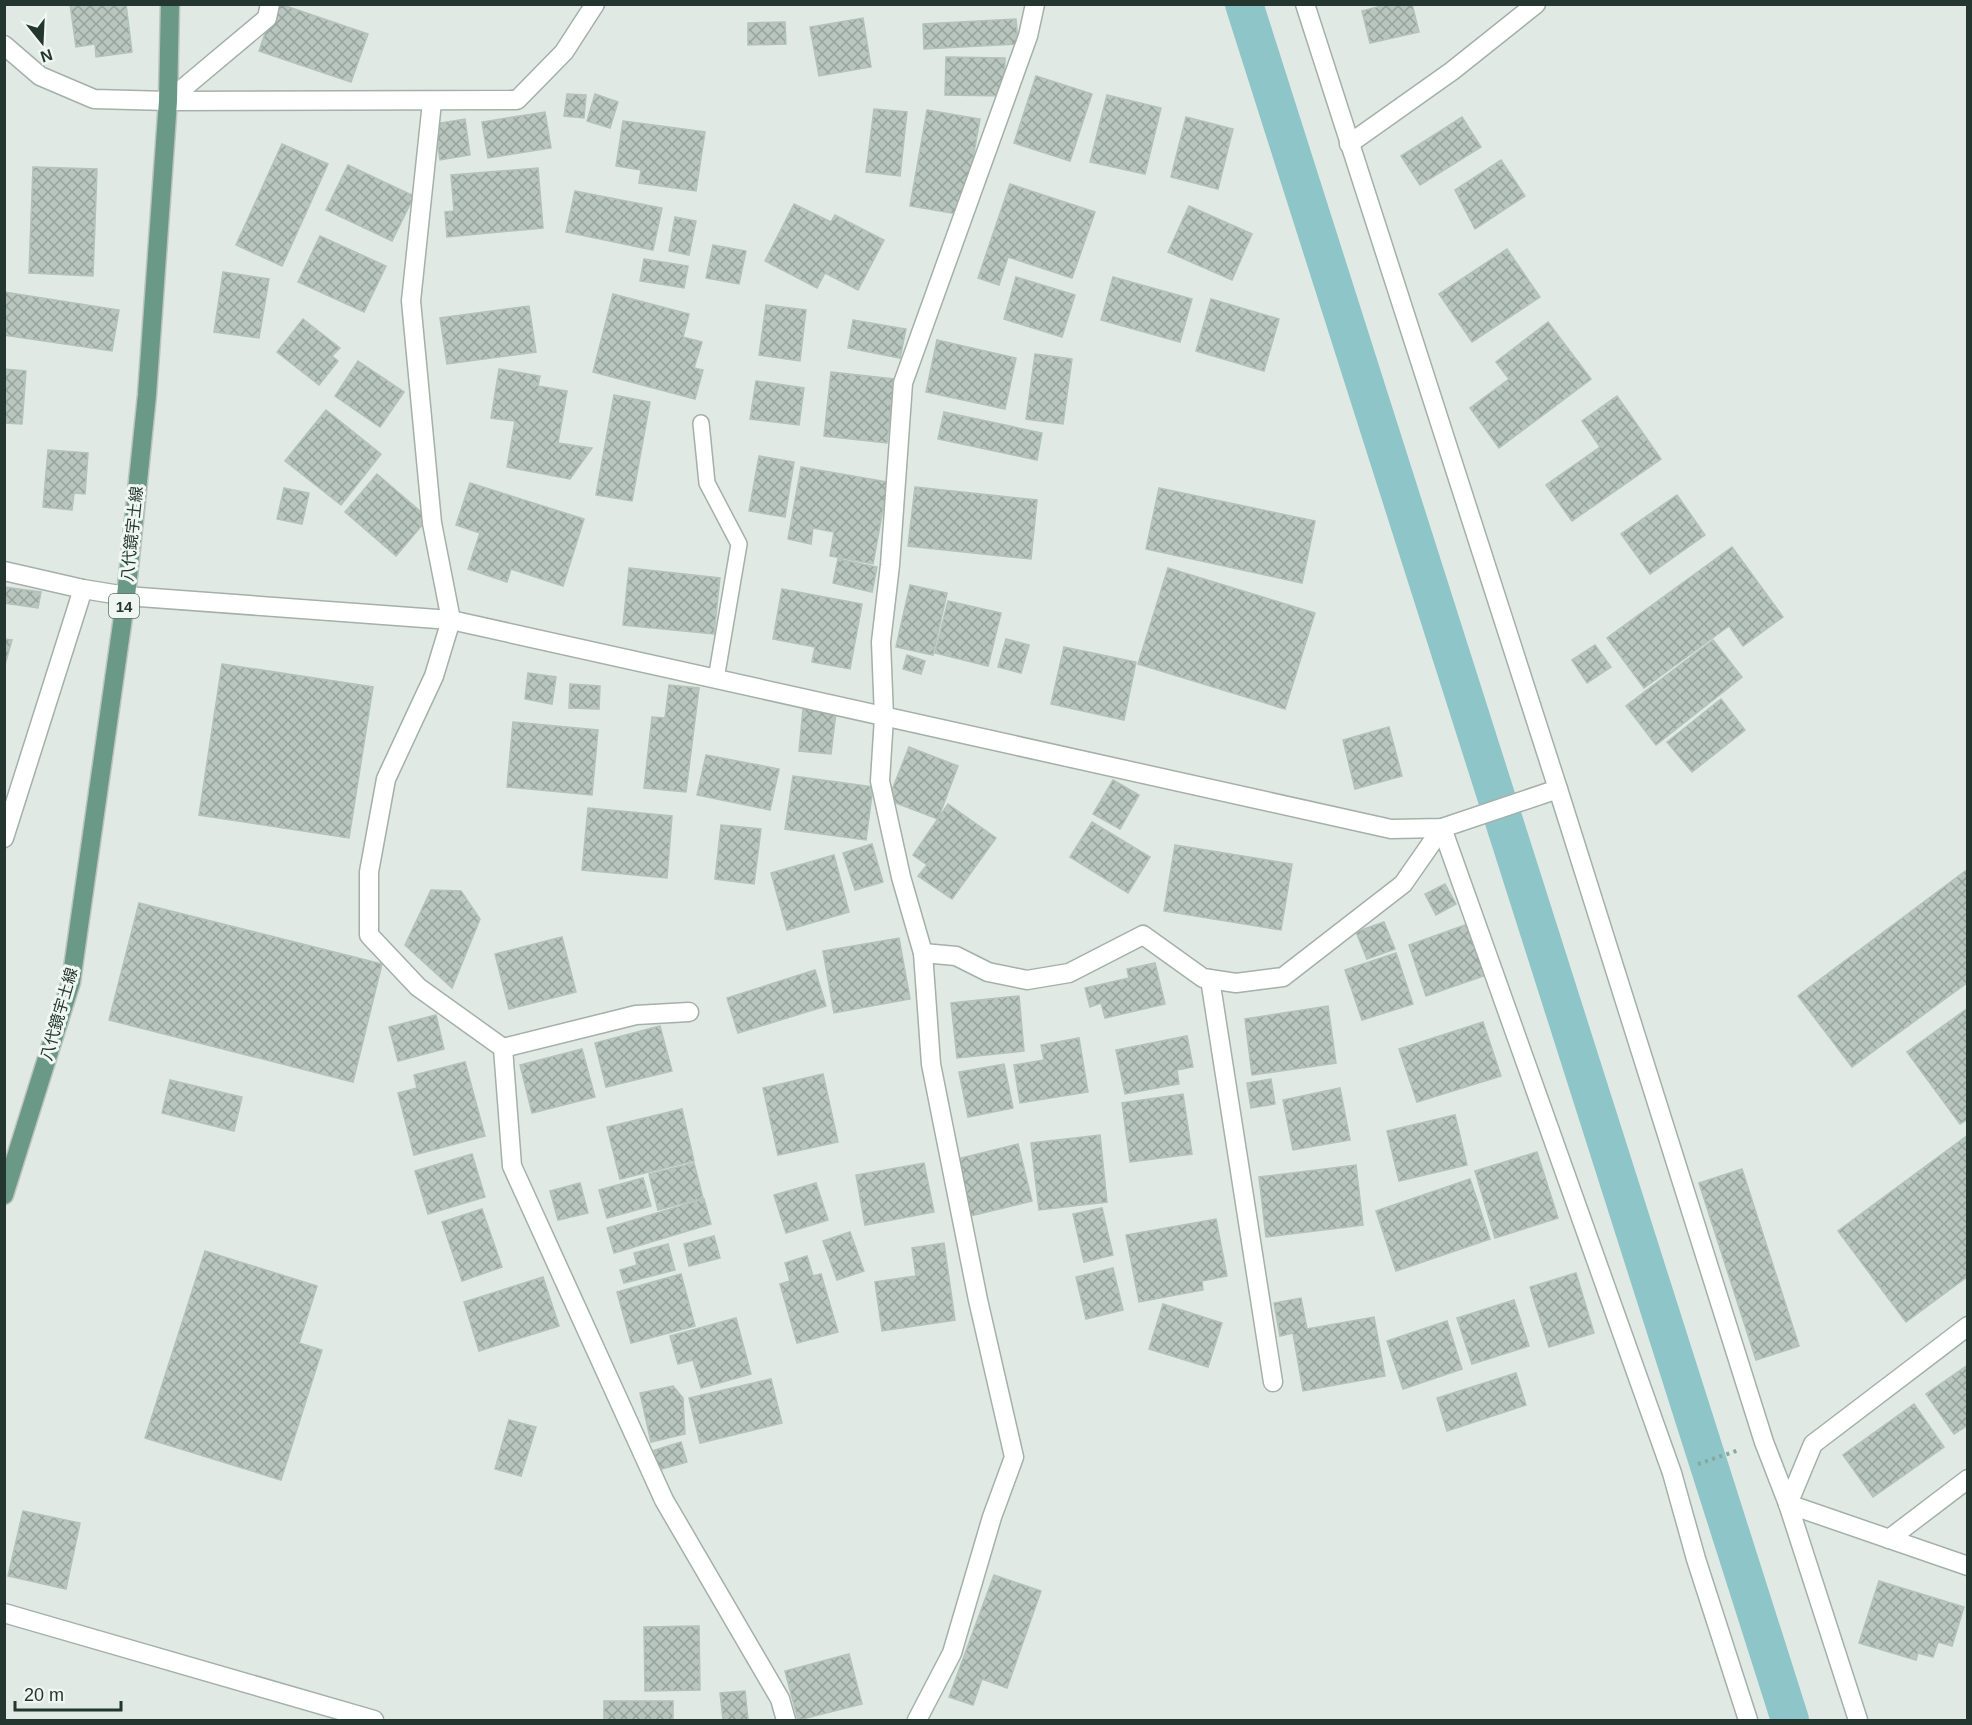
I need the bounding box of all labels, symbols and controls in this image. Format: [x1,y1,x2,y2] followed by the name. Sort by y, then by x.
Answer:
[12,12,72,72] north arrow
[38,46,55,66] text: N
[119,485,145,583] street label: 八代鏡宇土線
[109,594,139,618] road number: 14
[38,966,80,1062] street label: 八代鏡宇土線
[15,1674,122,1712] scale bar
[24,1685,64,1705] text: 20 m

